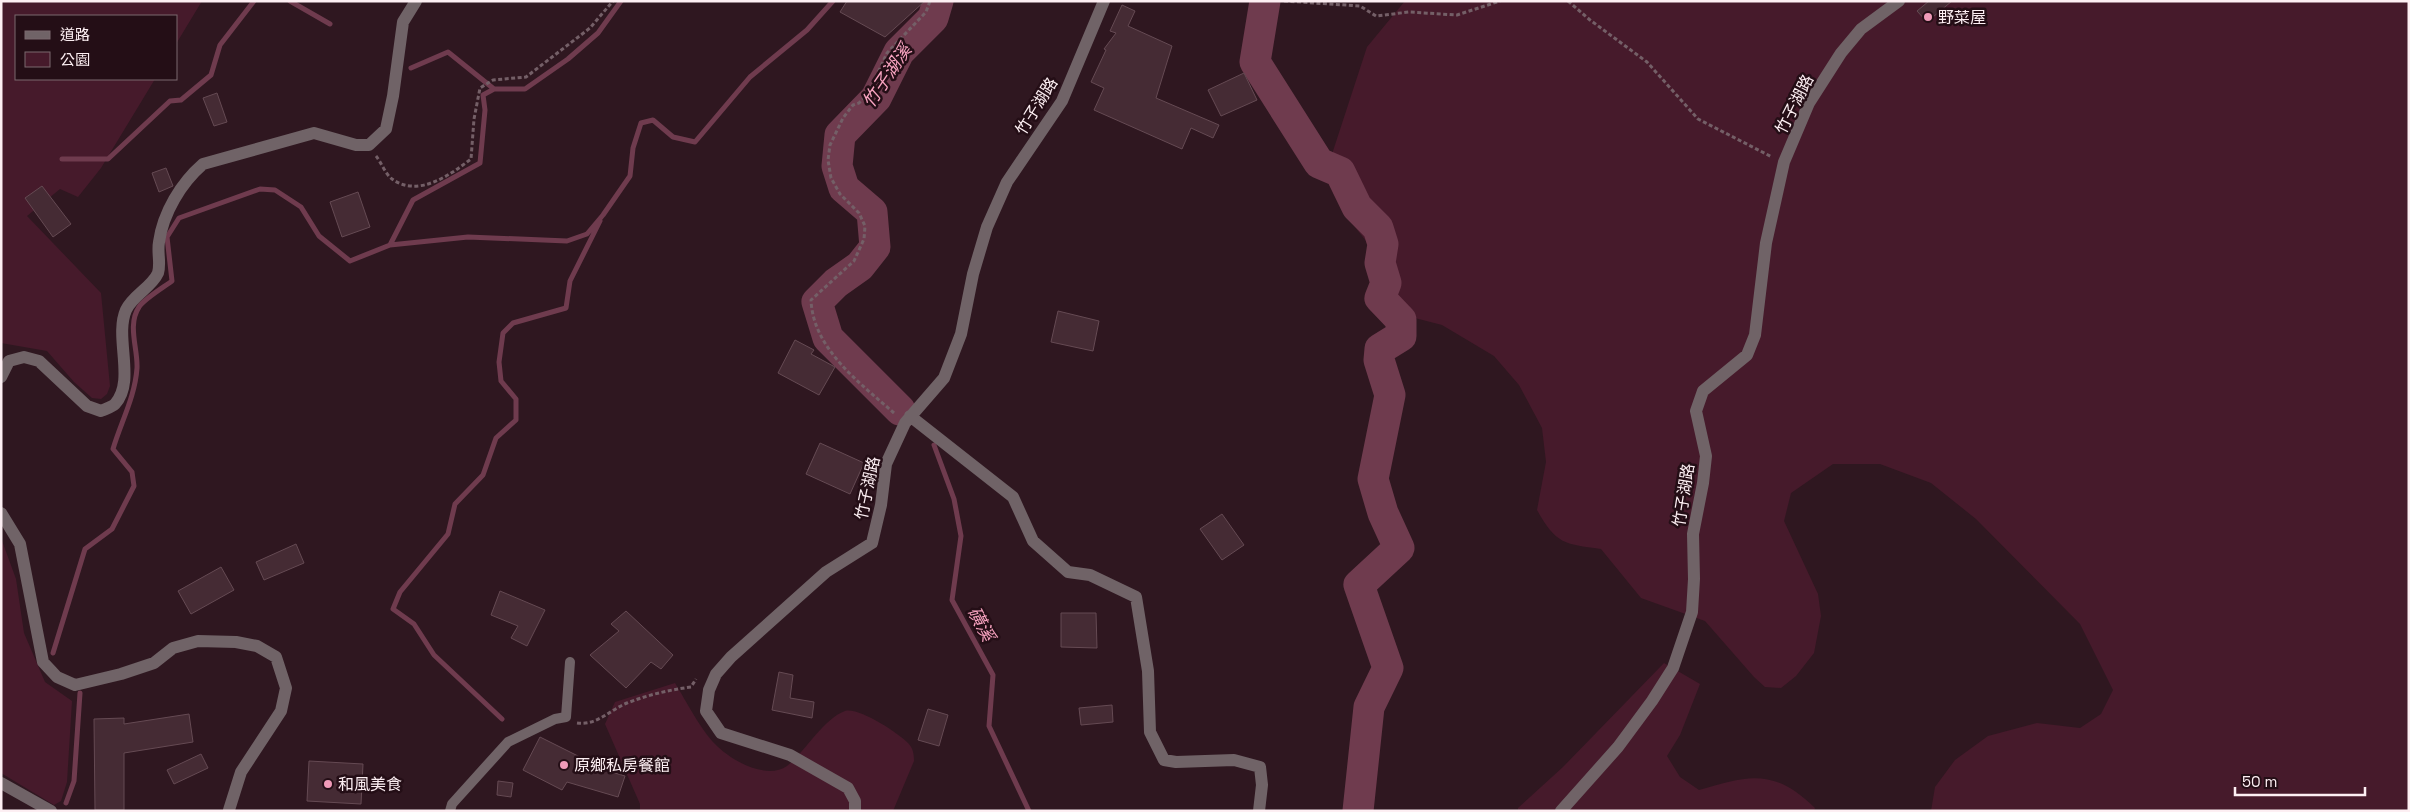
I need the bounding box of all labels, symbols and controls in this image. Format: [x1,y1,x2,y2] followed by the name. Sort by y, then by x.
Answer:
[1938,7,1986,28] place label: 野菜屋
[1922,11,1934,23] marker: 野菜屋
[15,15,178,80] legend
[60,25,90,44] text: 道路
[857,37,918,112] water label: 竹子湖溪
[60,50,90,69] text: 公園
[1771,71,1818,138] street label: 竹子湖路
[1011,74,1062,139] street label: 竹子湖路
[851,455,884,522] street label: 竹子湖路
[1668,462,1699,528] street label: 竹子湖路
[963,602,1001,648] water label: 磺溪
[574,755,670,776] place label: 原鄉私房餐館
[558,759,570,771] marker: 原鄉私房餐館
[2235,764,2365,796] scale bar
[2242,772,2277,791] text: 50 m
[338,774,402,795] place label: 和風美食
[322,778,334,790] marker: 和風美食

